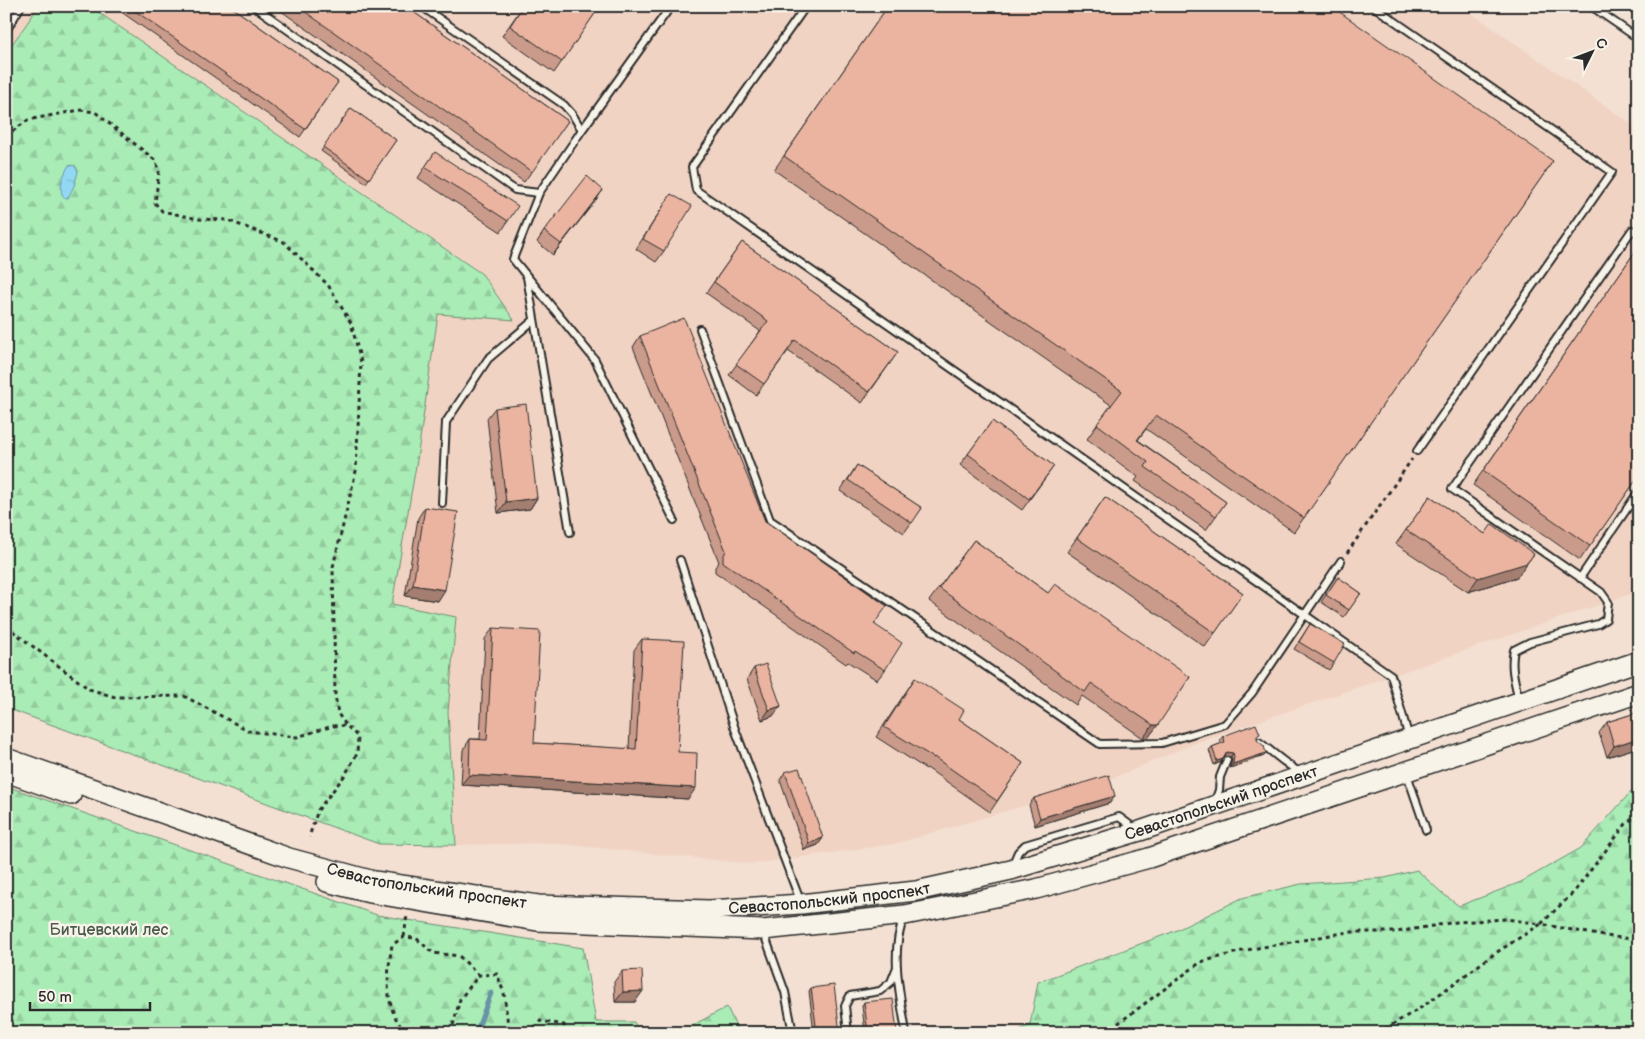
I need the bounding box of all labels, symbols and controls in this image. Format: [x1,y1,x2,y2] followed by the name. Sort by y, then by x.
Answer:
[1568,28,1618,78] north arrow
[1592,34,1611,53] text: С
[1122,761,1321,845] street label: Севастопольский проспект
[325,859,529,913] street label: Севастопольский проспект
[728,878,933,918] street label: Севастопольский проспект
[50,921,169,940] park label: Битцевский лес
[30,979,150,1011] scale bar
[38,988,72,1007] text: 50 m

